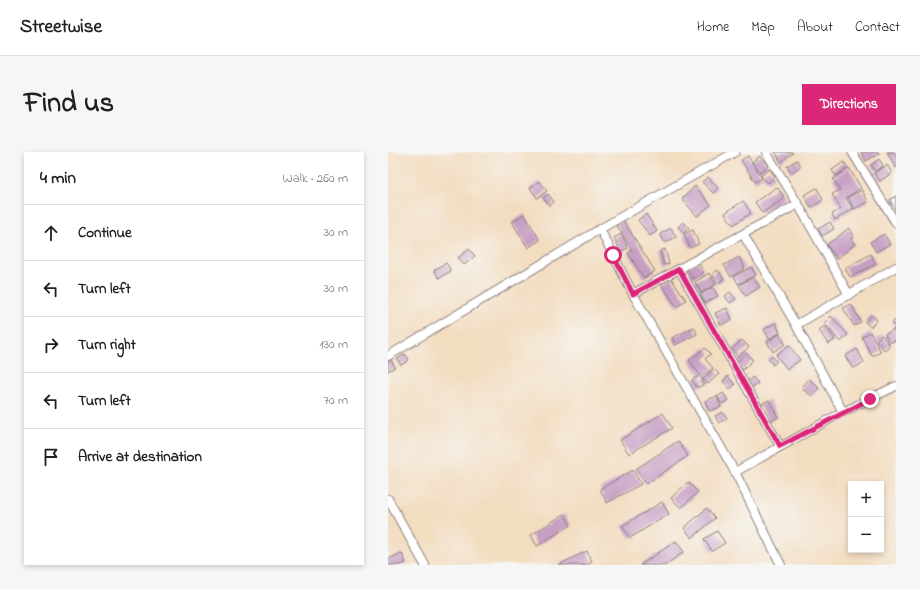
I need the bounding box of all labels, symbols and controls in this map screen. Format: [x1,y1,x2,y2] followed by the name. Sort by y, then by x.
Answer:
[20,14,102,41] text: Streetwise
[697,17,729,38] text: Home
[751,17,775,38] text: Map
[797,17,833,38] text: About
[855,17,900,38] text: Contact
[24,84,114,125] text: Find us
[802,84,896,125] button: Directions
[40,166,76,191] text: 4 min
[283,169,348,188] text: Walk · 260 m
[40,222,62,244] icon: ahead
[78,222,132,244] text: Continue
[324,223,348,242] text: 30 m
[604,246,622,264] route start
[40,278,62,300] icon: left
[78,278,131,300] text: Turn left
[324,279,348,298] text: 30 m
[40,334,62,356] icon: right
[78,334,136,356] text: Turn right
[320,335,348,354] text: 130 m
[40,390,62,412] icon: left
[78,390,131,412] text: Turn left
[861,390,879,408] route end
[324,391,348,410] text: 70 m
[40,446,62,468] icon: arrive
[78,446,202,468] text: Arrive at destination
[848,481,884,553] map controls
[848,481,884,517] button: +
[848,517,884,553] button: −

